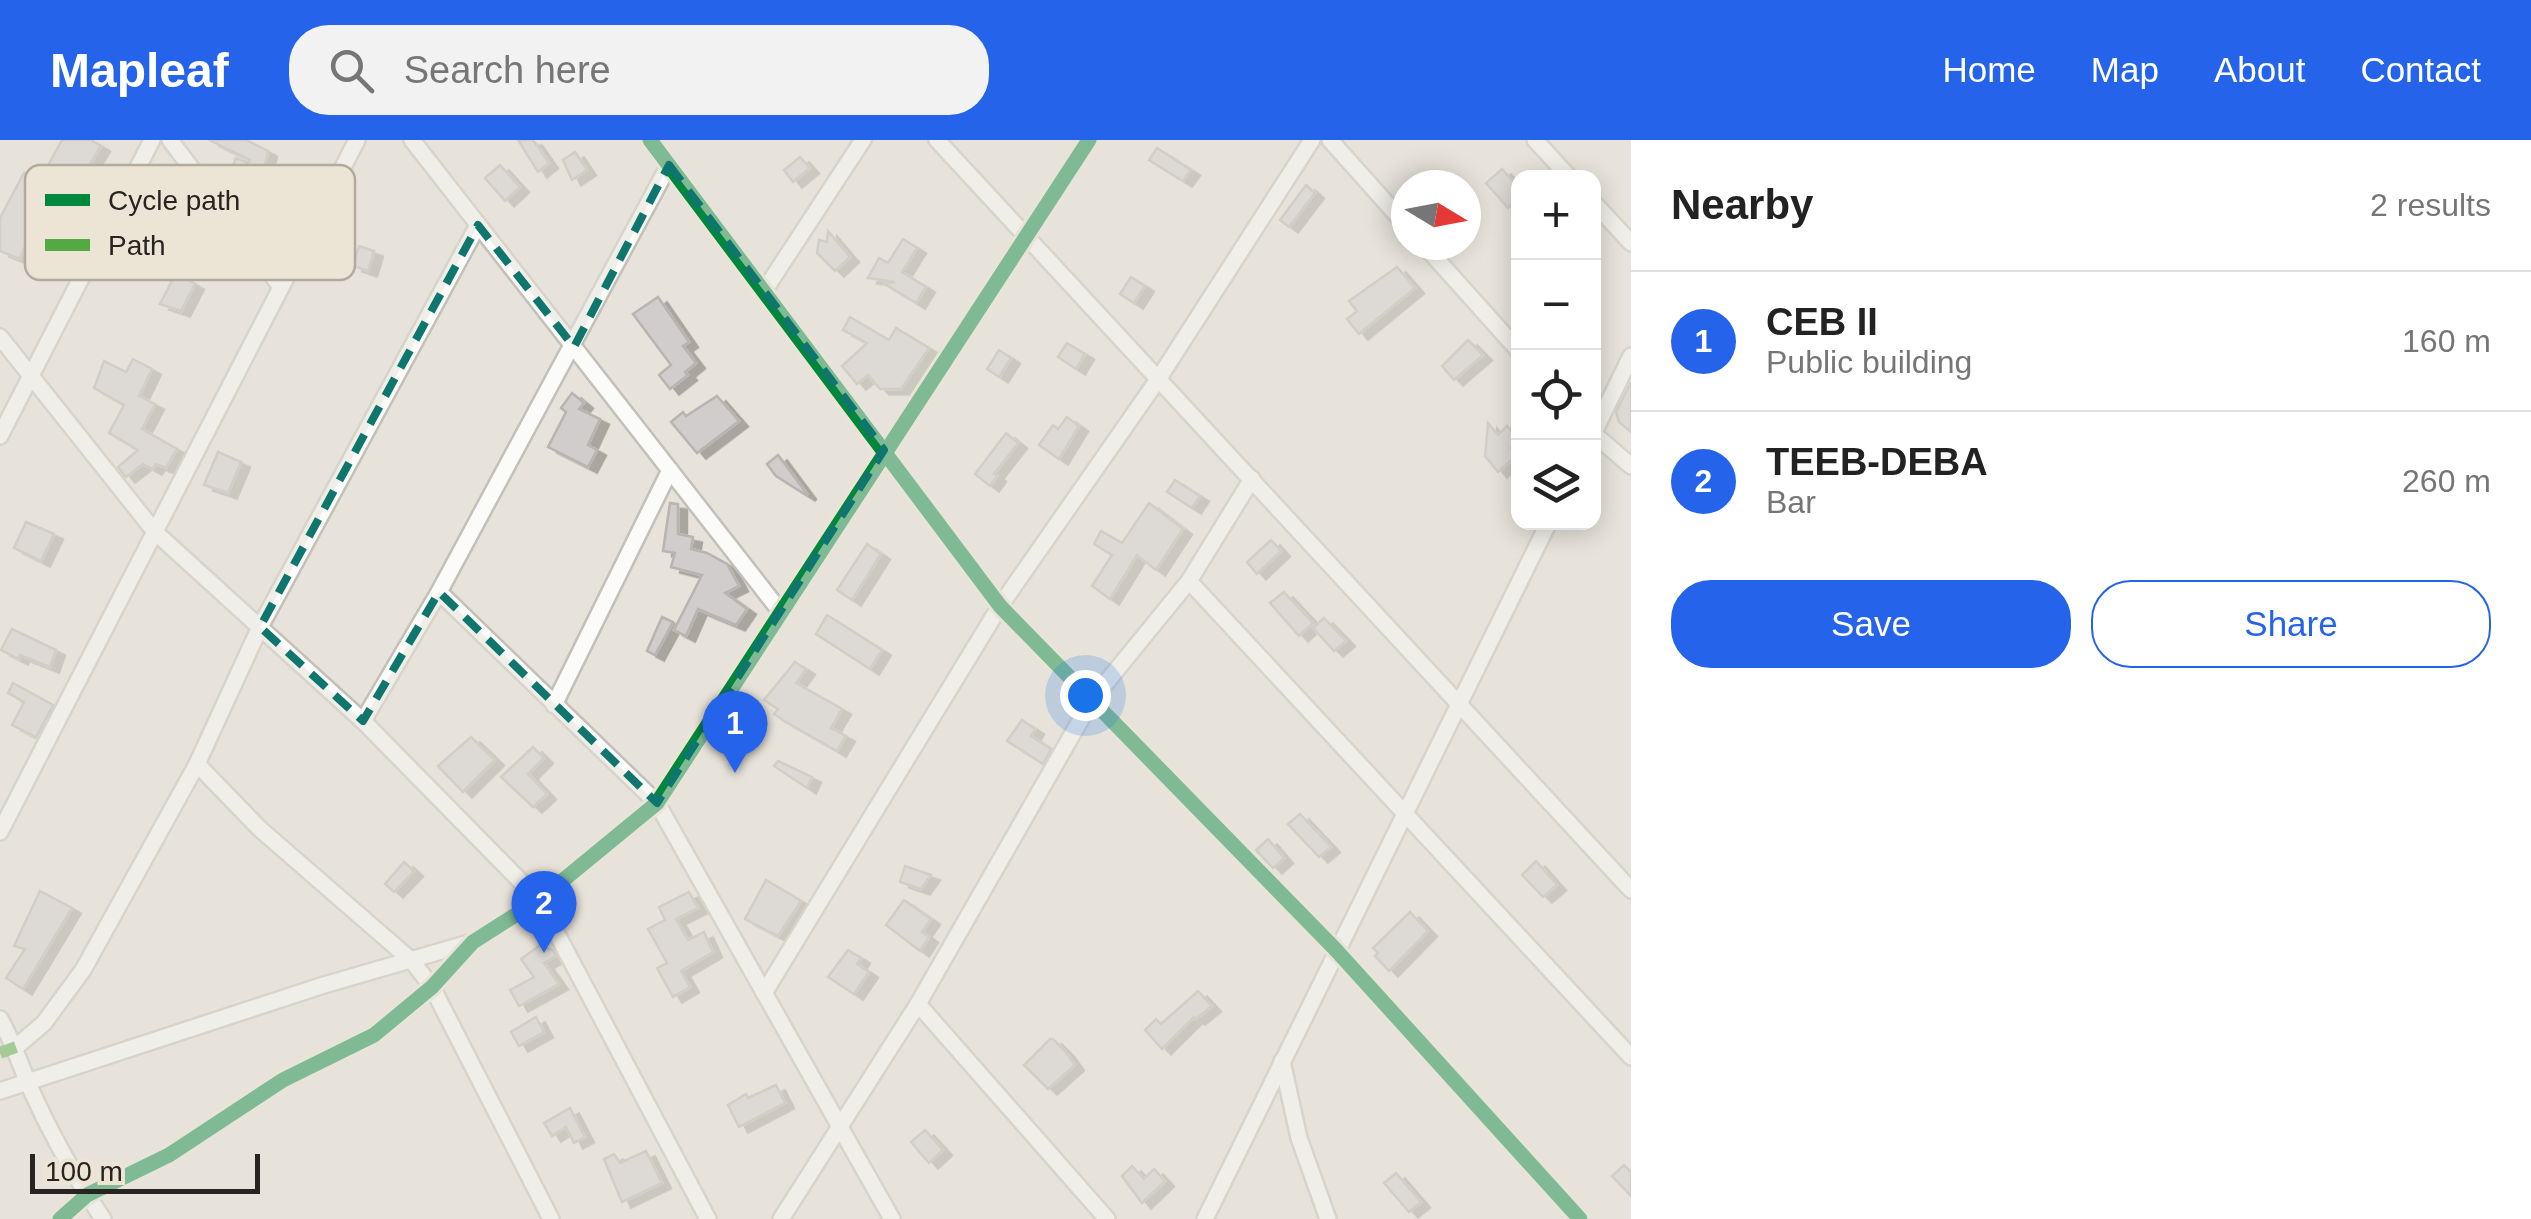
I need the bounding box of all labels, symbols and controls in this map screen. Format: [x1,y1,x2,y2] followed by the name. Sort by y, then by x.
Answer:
[289,25,989,115] search box
[324,43,379,98] icon: search
[50,44,229,97] text: Mapleaf
[404,49,611,91] text: Search here
[1942,50,2036,89] text: Home
[2091,50,2159,89] text: Map
[2214,50,2305,89] text: About
[2360,50,2481,89] text: Contact
[25,165,355,280] legend
[1391,170,1481,260] north arrow
[1511,170,1601,530] map controls
[1511,170,1601,260] button: +
[1671,181,1813,228] text: Nearby
[108,185,240,216] text: Cycle path
[2370,187,2491,223] text: 2 results
[108,230,166,261] text: Path
[1511,260,1601,350] button: −
[1766,301,1878,343] text: CEB II
[1695,323,1712,359] text: 1
[2402,323,2491,359] text: 160 m
[1766,344,1972,380] text: Public building
[1511,350,1601,440] button: locate
[1511,440,1601,530] button: layers
[1766,441,1988,483] text: TEEB-DEBA
[1695,463,1712,499] text: 2
[2402,463,2491,499] text: 260 m
[1766,484,1816,520] text: Bar
[1671,580,2071,668] button: Save
[2091,580,2491,668] button: Share
[1060,670,1111,721] your location
[702,690,768,773] pin: 1
[512,870,576,953] pin: 2
[30,1149,260,1194] scale bar
[45,1156,123,1187] text: 100 m

